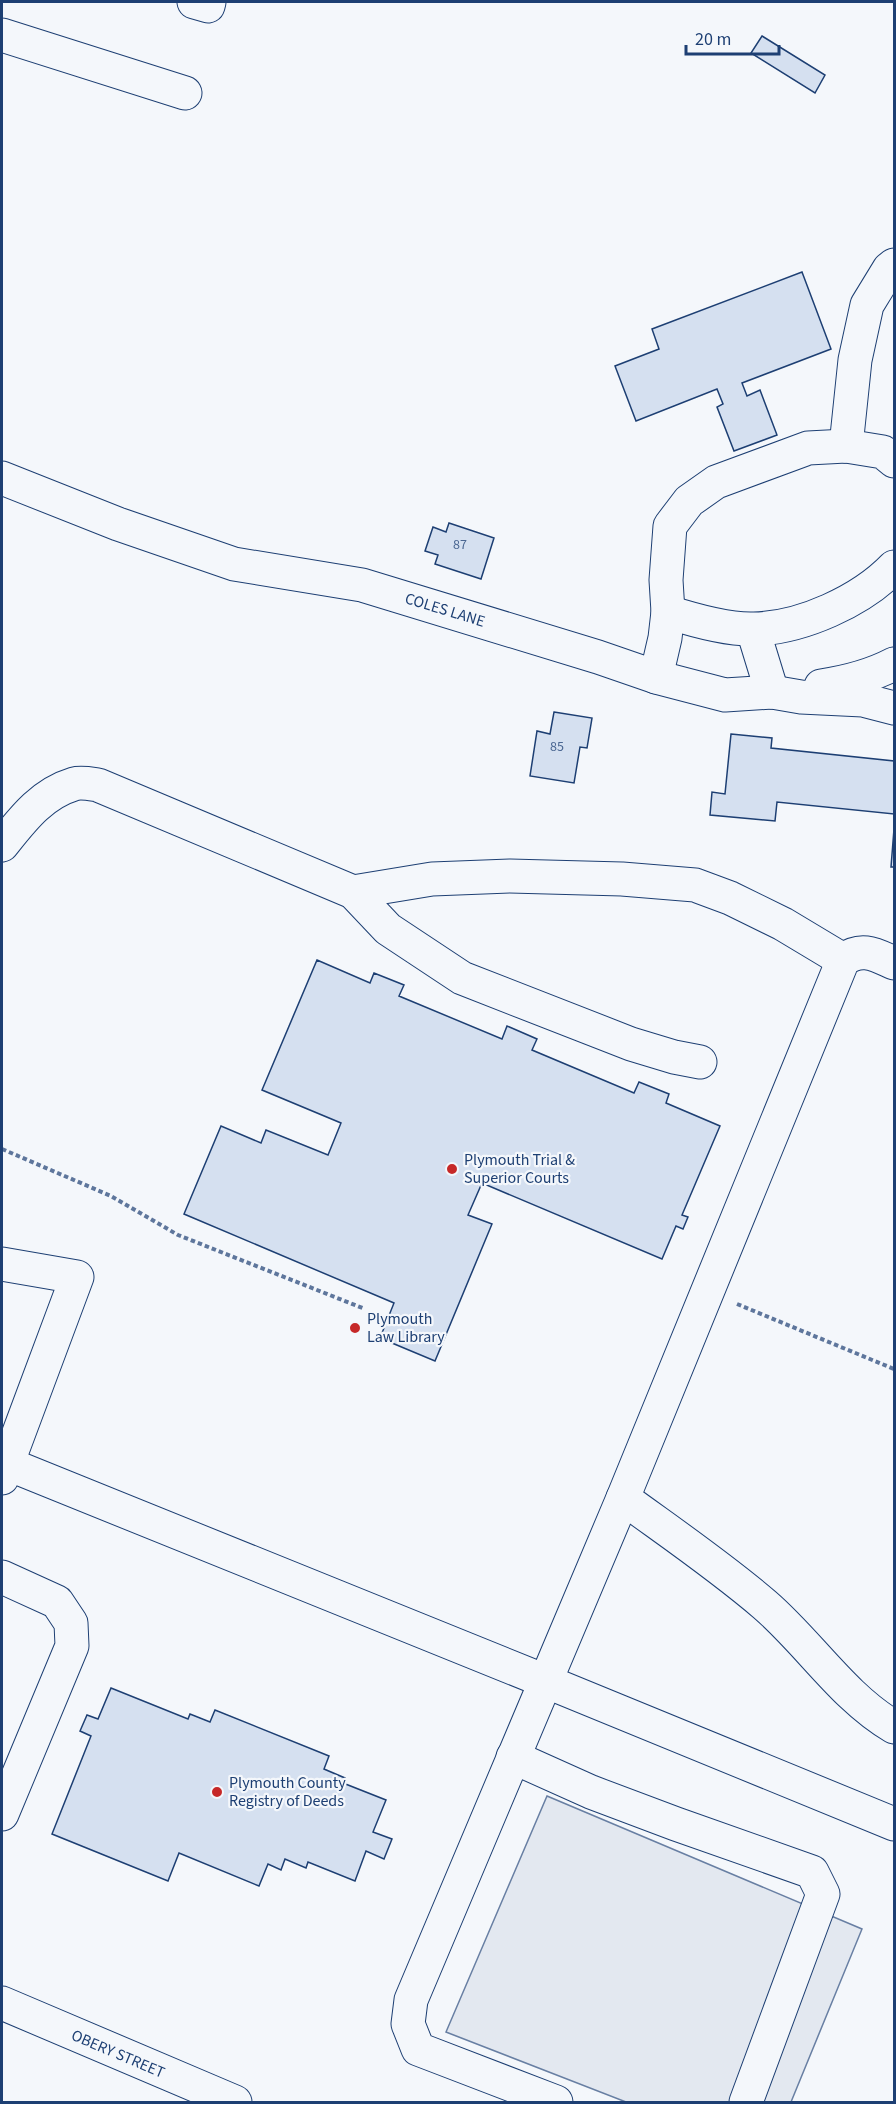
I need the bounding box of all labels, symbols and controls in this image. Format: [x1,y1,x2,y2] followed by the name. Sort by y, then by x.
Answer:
[686,18,779,56] scale bar
[695,27,731,52] text: 20 m
[453,535,467,555] house number: 87
[402,587,488,633] street label: COLES LANE
[550,737,564,757] house number: 85
[464,1149,575,1189] place label: Plymouth Trial & Superior Courts
[445,1162,459,1176] marker: Plymouth Trial & Superior Courts
[367,1308,445,1348] place label: Plymouth Law Library
[348,1321,362,1335] marker: Plymouth Law Library
[229,1772,346,1812] place label: Plymouth County Registry of Deeds
[210,1785,224,1799] marker: Plymouth County Registry of Deeds
[68,2024,169,2084] street label: OBERY STREET

